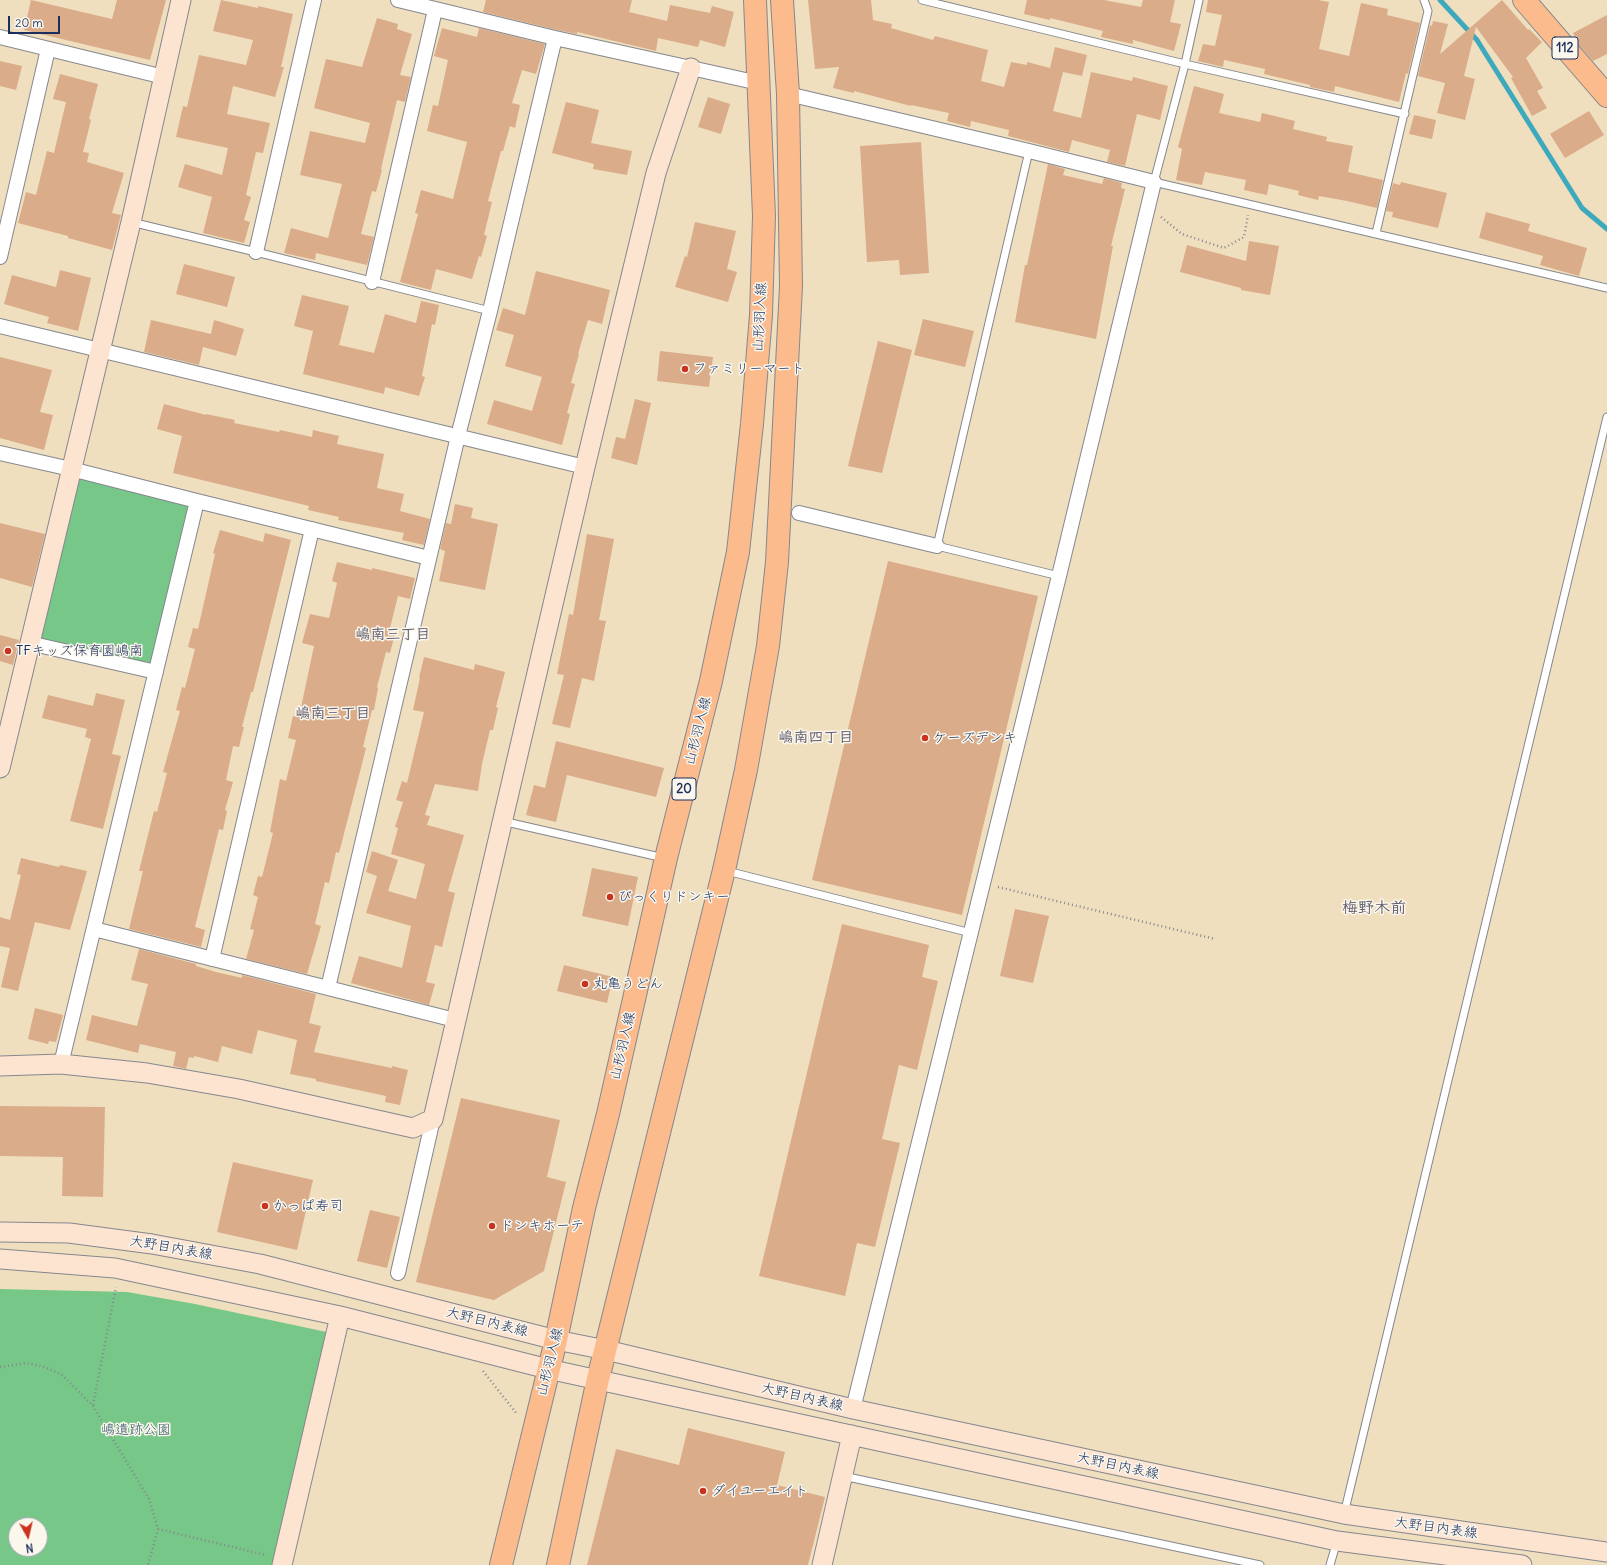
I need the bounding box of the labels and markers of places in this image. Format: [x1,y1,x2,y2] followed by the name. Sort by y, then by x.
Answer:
[693,361,805,377] place label: ファミリーマート
[680,364,690,374] marker: ファミリーマート
[16,643,143,659] place label: TFキッズ保育園嶋南
[3,646,13,656] marker: TFキッズ保育園嶋南
[933,730,1017,746] place label: ケーズデンキ
[920,733,930,743] marker: ケーズデンキ
[618,889,730,905] place label: びっくりドンキー
[605,892,615,902] marker: びっくりドンキー
[593,976,663,992] place label: 丸亀うどん
[580,979,590,989] marker: 丸亀うどん
[273,1198,343,1214] place label: かっぱ寿司
[260,1201,270,1211] marker: かっぱ寿司
[500,1218,584,1234] place label: ドンキホーテ
[487,1221,497,1231] marker: ドンキホーテ
[711,1483,808,1499] place label: ダイユーエイト
[698,1486,708,1496] marker: ダイユーエイト

